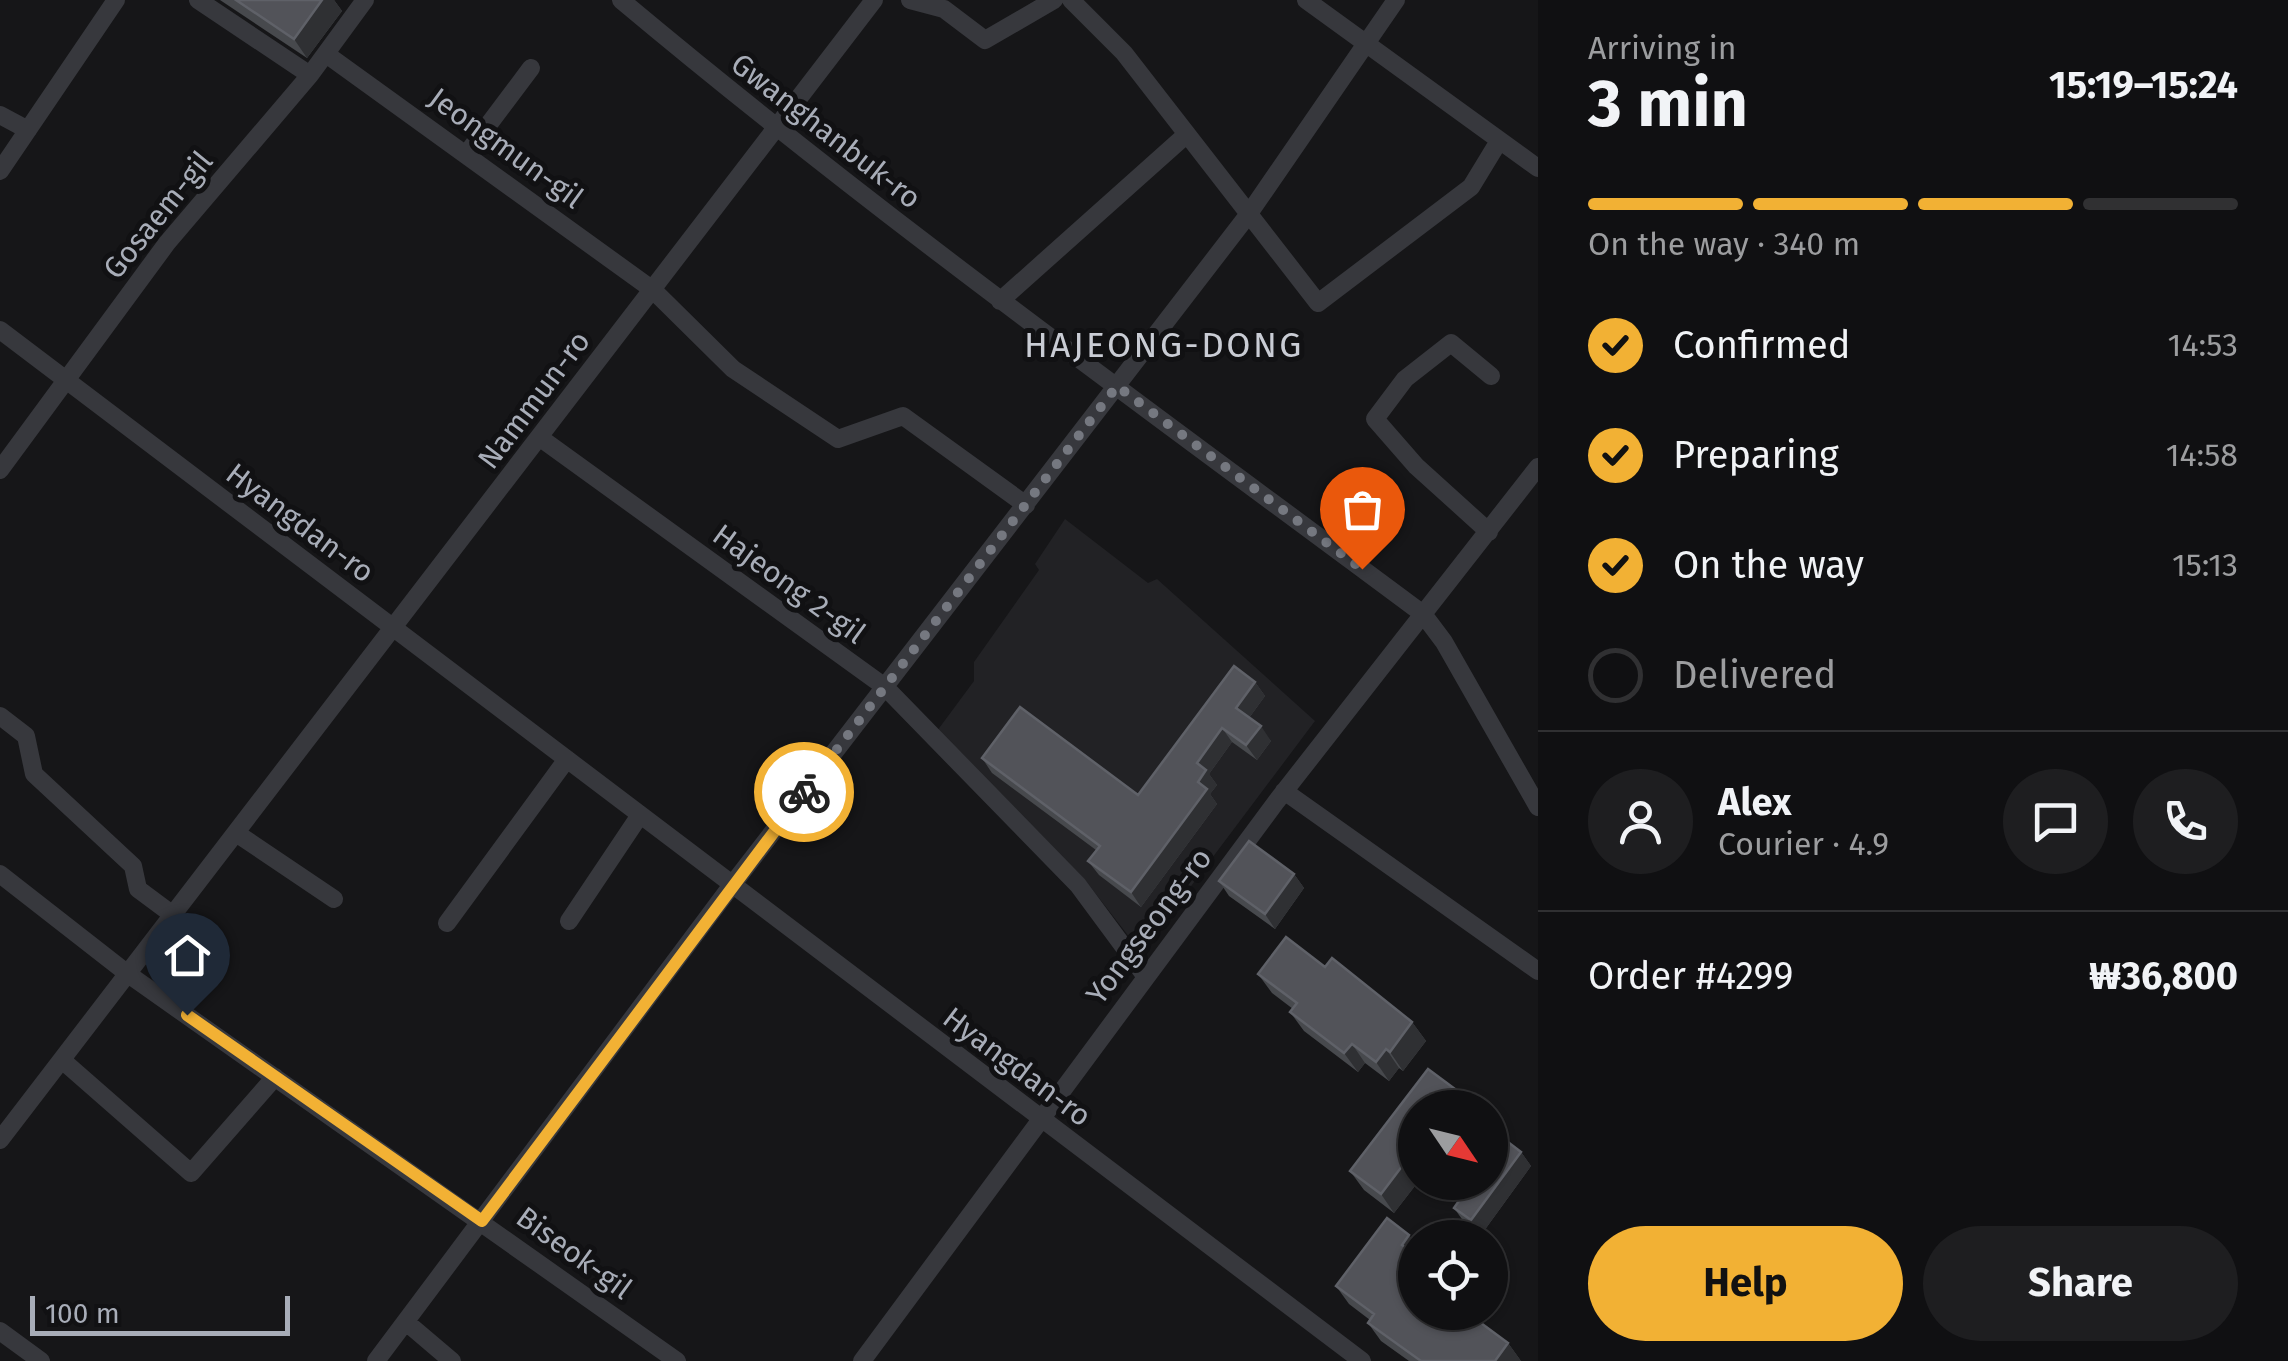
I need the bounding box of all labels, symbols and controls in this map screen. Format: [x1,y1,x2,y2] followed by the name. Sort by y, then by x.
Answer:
[1588,29,1736,67] text: Arriving in
[724,46,928,216] street label: Gwanghanbuk-ro
[2049,62,2238,108] text: 15:19–15:24
[1588,65,1748,143] text: 3 min
[422,80,590,216] street label: Jeongmun-gil
[96,144,220,286] street label: Gosaem-gil
[1588,225,1860,263] text: On the way · 340 m
[1588,318,1643,373] icon: check
[1673,322,1851,368] text: Confirmed
[470,324,598,476] street label: Nammun-ro
[1024,324,1304,366] district label: HAJEONG-DONG
[2168,326,2238,364] text: 14:53
[1588,428,1643,483] icon: check
[1673,432,1839,478] text: Preparing
[2166,436,2238,474] text: 14:58
[219,456,381,590] street label: Hyangdan-ro
[1320,467,1405,570] pin
[1335,482,1390,537] icon: bag
[706,517,872,651] street label: Hajeong 2-gil
[1588,538,1643,593] icon: check
[1673,542,1864,588] text: On the way
[2172,546,2238,584] text: 15:13
[1673,652,1836,698] text: Delivered
[754,742,854,842] courier
[777,765,832,820] icon: bike
[1588,769,1693,874] button: person
[2003,769,2108,874] button: chat
[2133,769,2238,874] button: phone
[1718,779,1791,825] text: Alex
[1718,825,1889,863] text: Courier · 4.9
[1079,841,1219,1011] street label: Yongseong-ro
[145,913,230,1016] pin
[160,928,215,983] icon: home
[1588,953,1793,999] text: Order #4299
[2089,953,2238,999] text: ₩36,800
[936,1000,1098,1134] street label: Hyangdan-ro
[1398,1090,1508,1200] north arrow
[1398,1090,1508,1330] map controls
[509,1199,639,1307] street label: Biseok-gil
[1398,1220,1508,1330] button: locate
[1588,1226,1903,1341] button: Help
[1923,1226,2238,1341] button: Share
[30,1291,290,1336] scale bar
[45,1297,120,1330] text: 100 m

